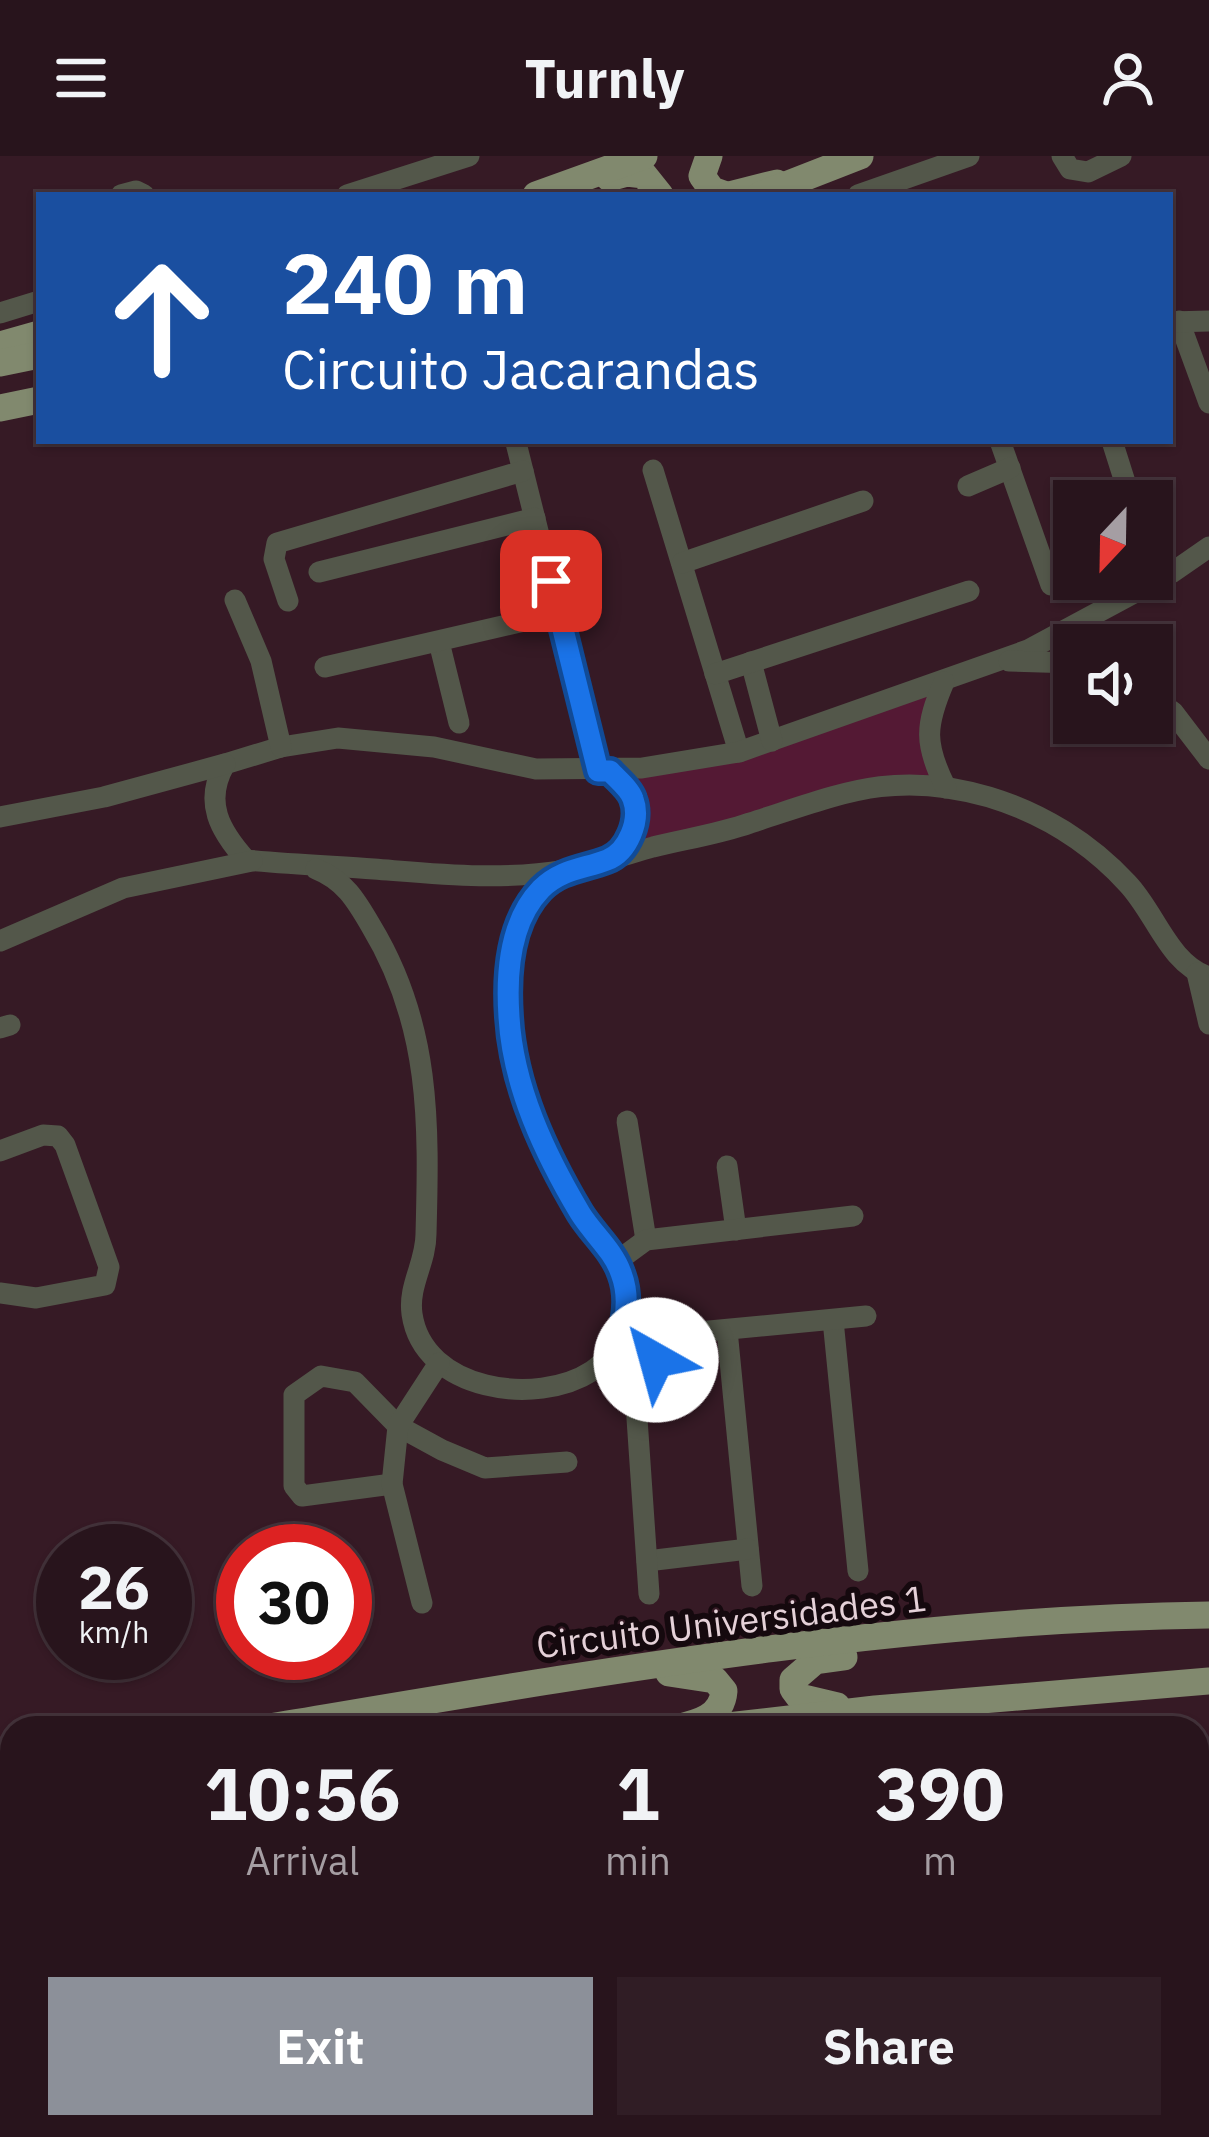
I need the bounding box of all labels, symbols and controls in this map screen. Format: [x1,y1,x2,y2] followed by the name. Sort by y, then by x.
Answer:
[524,43,685,113] text: Turnly
[48,45,114,111] icon: menu
[1095,45,1161,111] icon: person
[282,228,528,337] text: 240 m
[84,240,240,396] icon: ahead
[282,334,760,404] text: Circuito Jacarandas
[1053,480,1173,600] north arrow
[1053,480,1173,744] map controls
[500,530,602,632] pin
[518,548,584,614] icon: arrive
[1053,624,1173,744] button: sound
[593,1297,719,1423] position arrow
[216,1524,372,1680] speed limit sign: 30
[78,1547,150,1626] text: 26
[533,1574,929,1668] street label: Circuito Universidades 1
[79,1612,149,1651] text: km/h
[204,1746,401,1840] text: 10:56
[616,1746,660,1840] text: 1
[875,1746,1005,1840] text: 390
[246,1835,359,1886] text: Arrival
[605,1835,671,1886] text: min
[923,1835,957,1886] text: m
[48,1977,593,2115] button: Exit
[617,1977,1161,2115] button: Share

